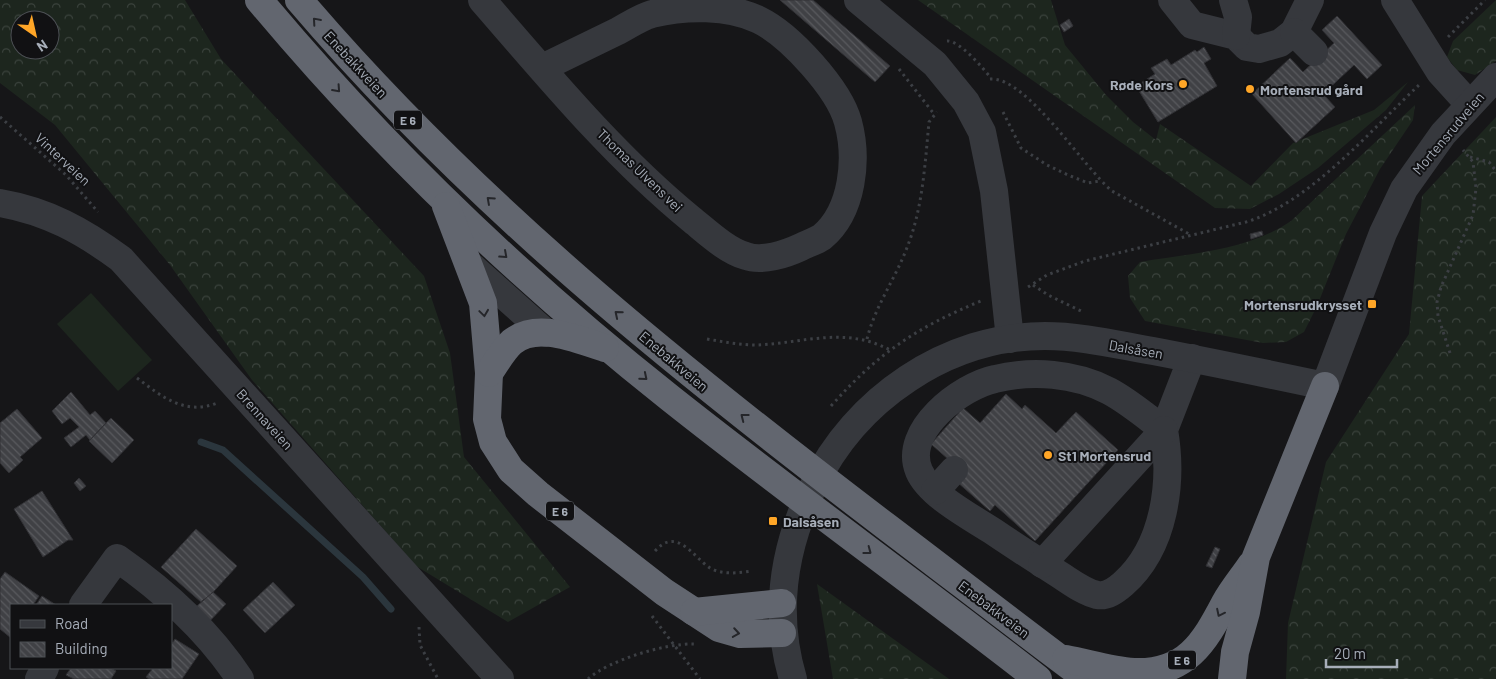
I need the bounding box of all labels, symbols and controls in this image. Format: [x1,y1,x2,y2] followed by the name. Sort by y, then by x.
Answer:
[10,10,60,60] north arrow
[313,17,322,26] one-way arrow
[321,27,391,101] street label: Enebakkveien
[34,37,51,56] text: N
[1110,76,1173,93] place label: Røde Kors
[1177,78,1189,90] marker: Røde Kors
[1260,81,1363,98] place label: Mortensrud gård
[1244,83,1256,95] marker: Mortensrud gård
[332,84,341,93] one-way arrow
[1409,88,1487,178] street label: Mortensrudveien
[394,110,422,130] road number: E 6
[594,125,686,215] street label: Thomas Ulvens vei
[32,129,94,189] street label: Vinterveien
[486,197,495,206] one-way arrow
[499,249,508,258] one-way arrow
[1244,296,1362,313] place label: Mortensrudkrysset
[1366,298,1378,310] marker: Mortensrudkrysset
[479,309,489,317] one-way arrow
[615,311,624,320] one-way arrow
[636,327,712,395] street label: Enebakkveien
[1108,336,1164,362] street label: Dalsåsen
[639,371,648,380] one-way arrow
[233,385,297,453] street label: Brennaveien
[740,414,749,423] one-way arrow
[1058,447,1151,464] place label: St1 Mortensrud
[1042,449,1054,461] marker: St1 Mortensrud
[546,502,574,520] road number: E 6
[783,513,839,530] place label: Dalsåsen
[767,515,779,527] marker: Dalsåsen
[862,545,871,553] one-way arrow
[955,577,1033,641] street label: Enebakkveien
[10,604,172,669] legend
[1216,608,1226,617] one-way arrow
[55,614,88,632] text: Road
[731,627,740,637] one-way arrow
[1326,636,1397,668] scale bar
[55,639,108,657] text: Building
[1334,644,1366,662] text: 20 m
[1168,650,1196,670] road number: E 6

